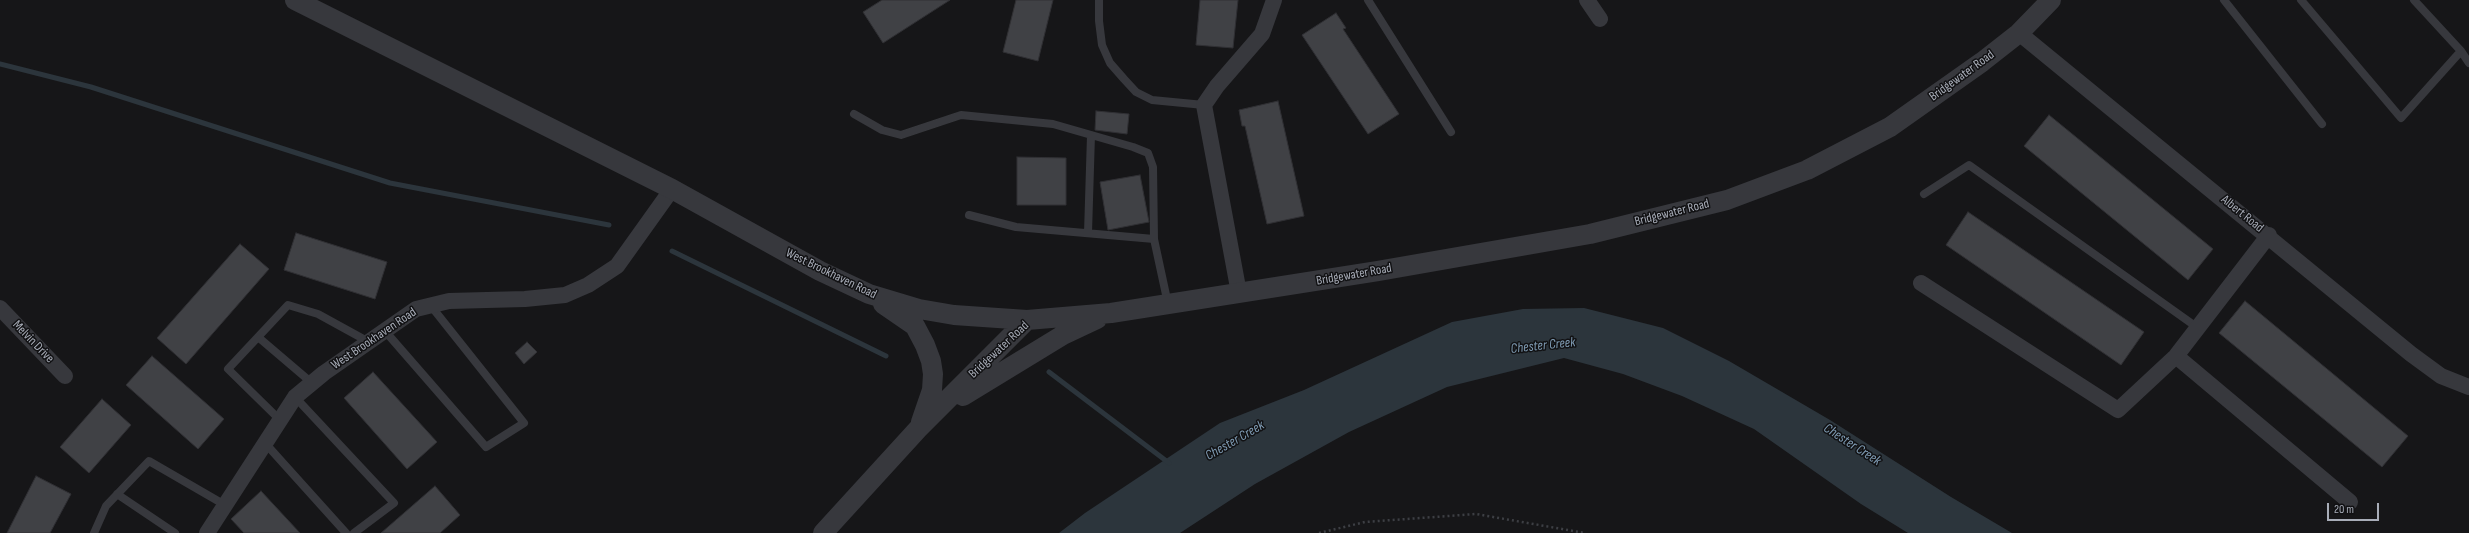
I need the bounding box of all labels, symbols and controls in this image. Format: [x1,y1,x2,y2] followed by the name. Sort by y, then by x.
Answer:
[1927,47,1997,105] street label: Bridgewater Road
[2218,192,2266,236] street label: Albert Road
[1633,196,1711,230] street label: Bridgewater Road
[783,245,879,303] street label: West Brookhaven Road
[1315,261,1393,289] street label: Bridgewater Road
[329,305,419,373] street label: West Brookhaven Road
[9,317,57,367] street label: Melvin Drive
[966,318,1032,382] street label: Bridgewater Road
[1510,334,1576,358] water label: Chester Creek
[1203,417,1267,465] water label: Chester Creek
[1820,420,1884,470] water label: Chester Creek
[2329,495,2381,521] scale bar
[2334,502,2354,517] text: 20 m

